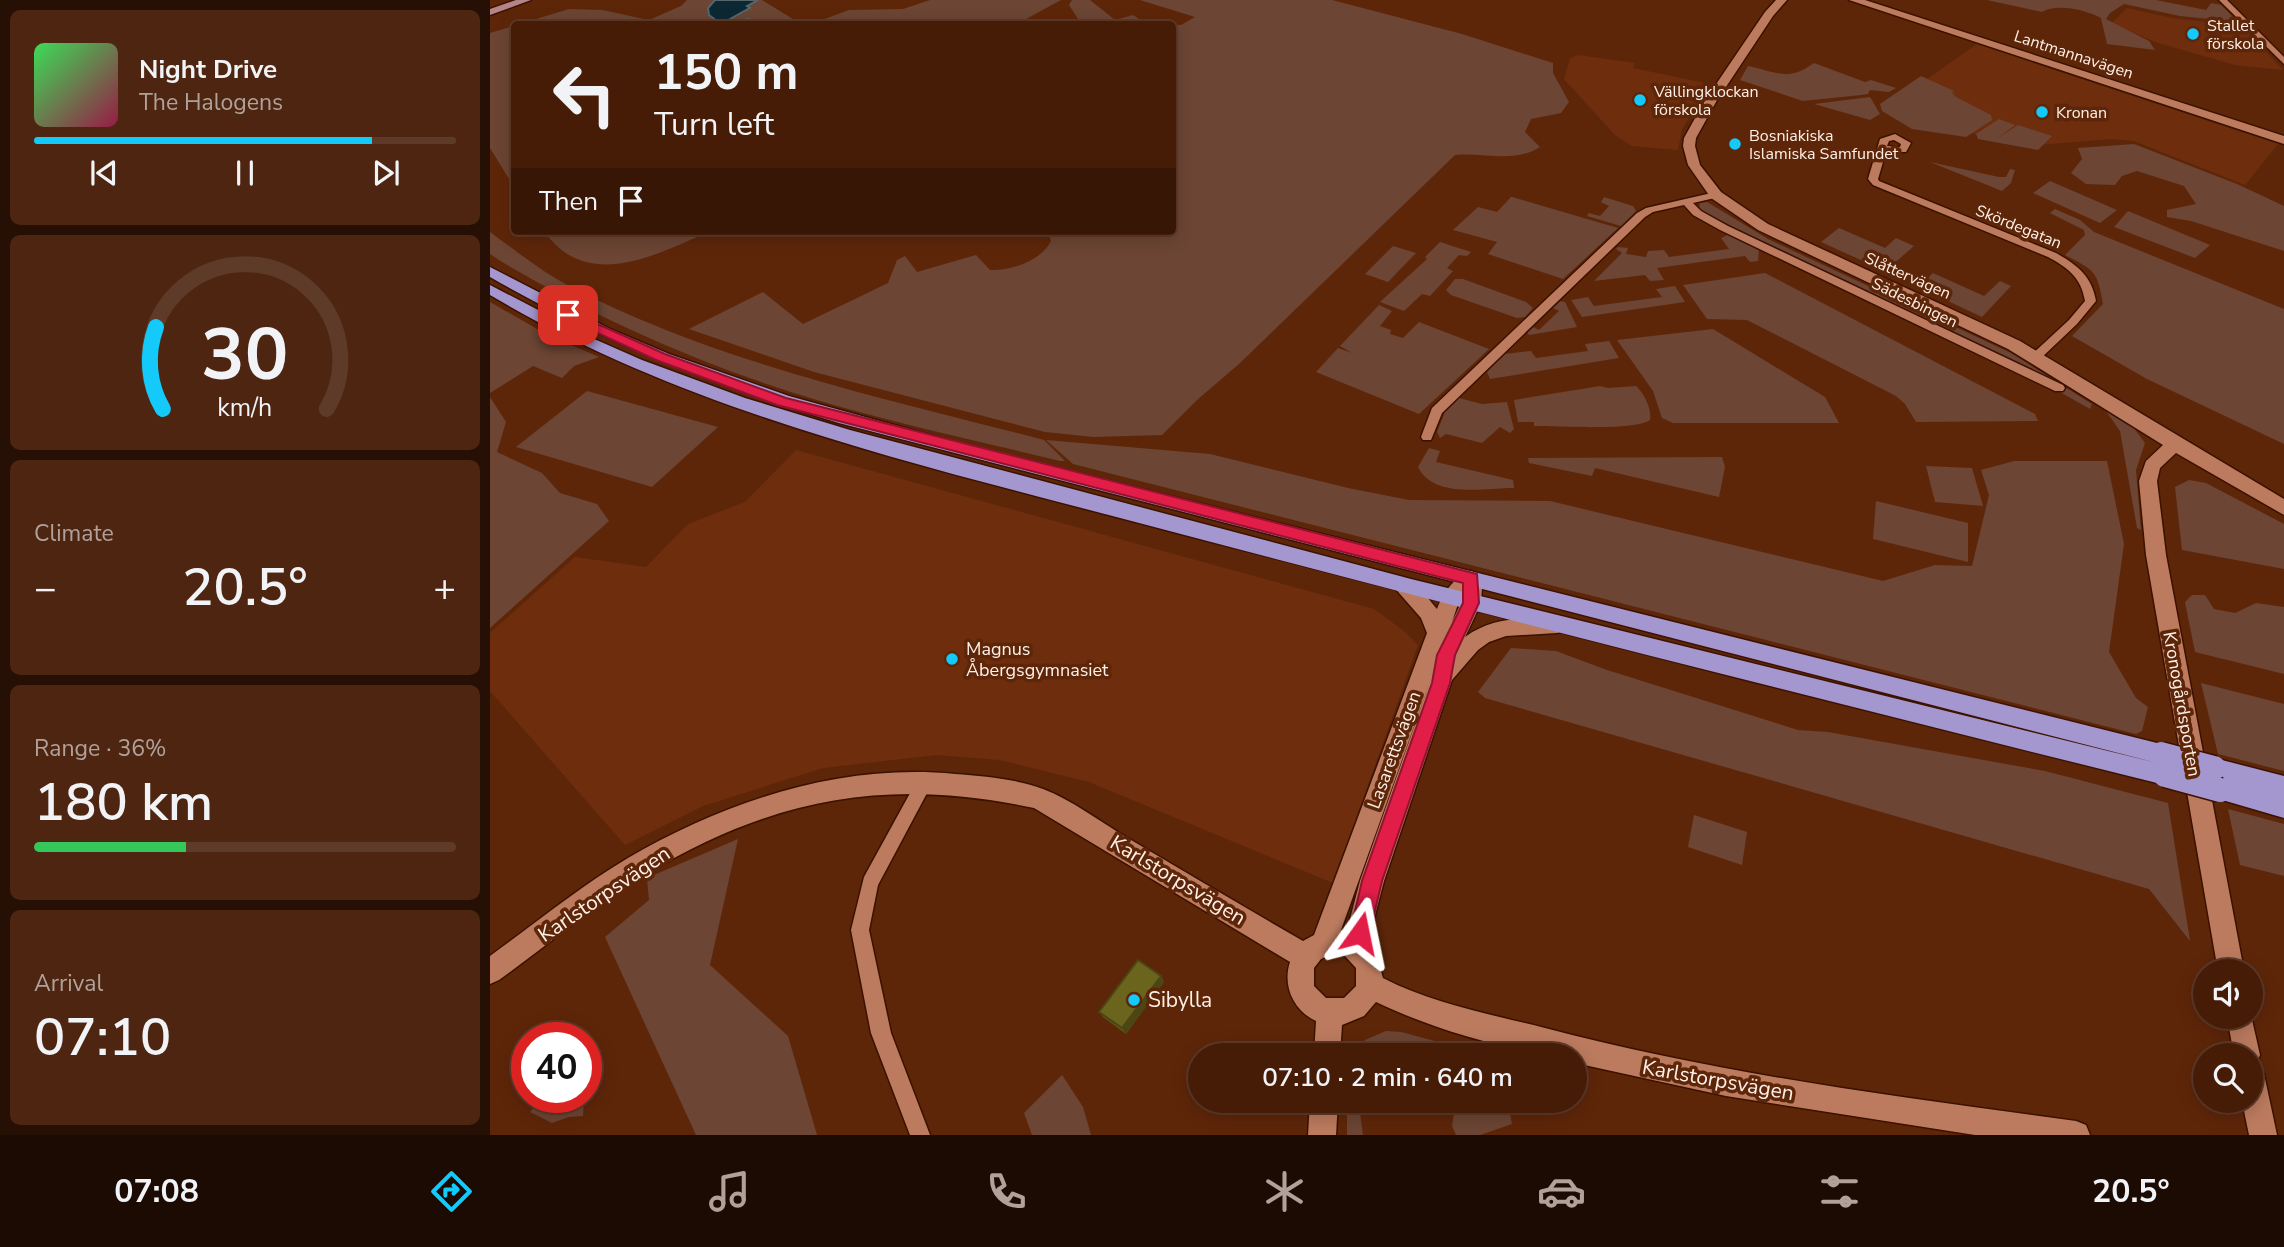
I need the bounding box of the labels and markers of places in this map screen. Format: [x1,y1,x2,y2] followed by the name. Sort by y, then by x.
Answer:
[2207,15,2264,55] place label: Stallet förskola
[2185,26,2201,42] marker: Stallet förskola
[1653,81,1759,121] place label: Vällingklockan förskola
[1632,92,1648,108] marker: Vällingklockan förskola
[2056,102,2107,124] place label: Kronan
[2034,104,2050,120] marker: Kronan
[1749,125,1899,165] place label: Bosniakiska Islamiska Samfundet
[1727,136,1743,152] marker: Bosniakiska Islamiska Samfundet
[538,285,598,345] pin
[966,637,1109,682] place label: Magnus Åbergsgymnasiet
[944,651,960,667] marker: Magnus Åbergsgymnasiet
[1148,986,1212,1014] place label: Sibylla
[1126,992,1142,1008] marker: Sibylla

